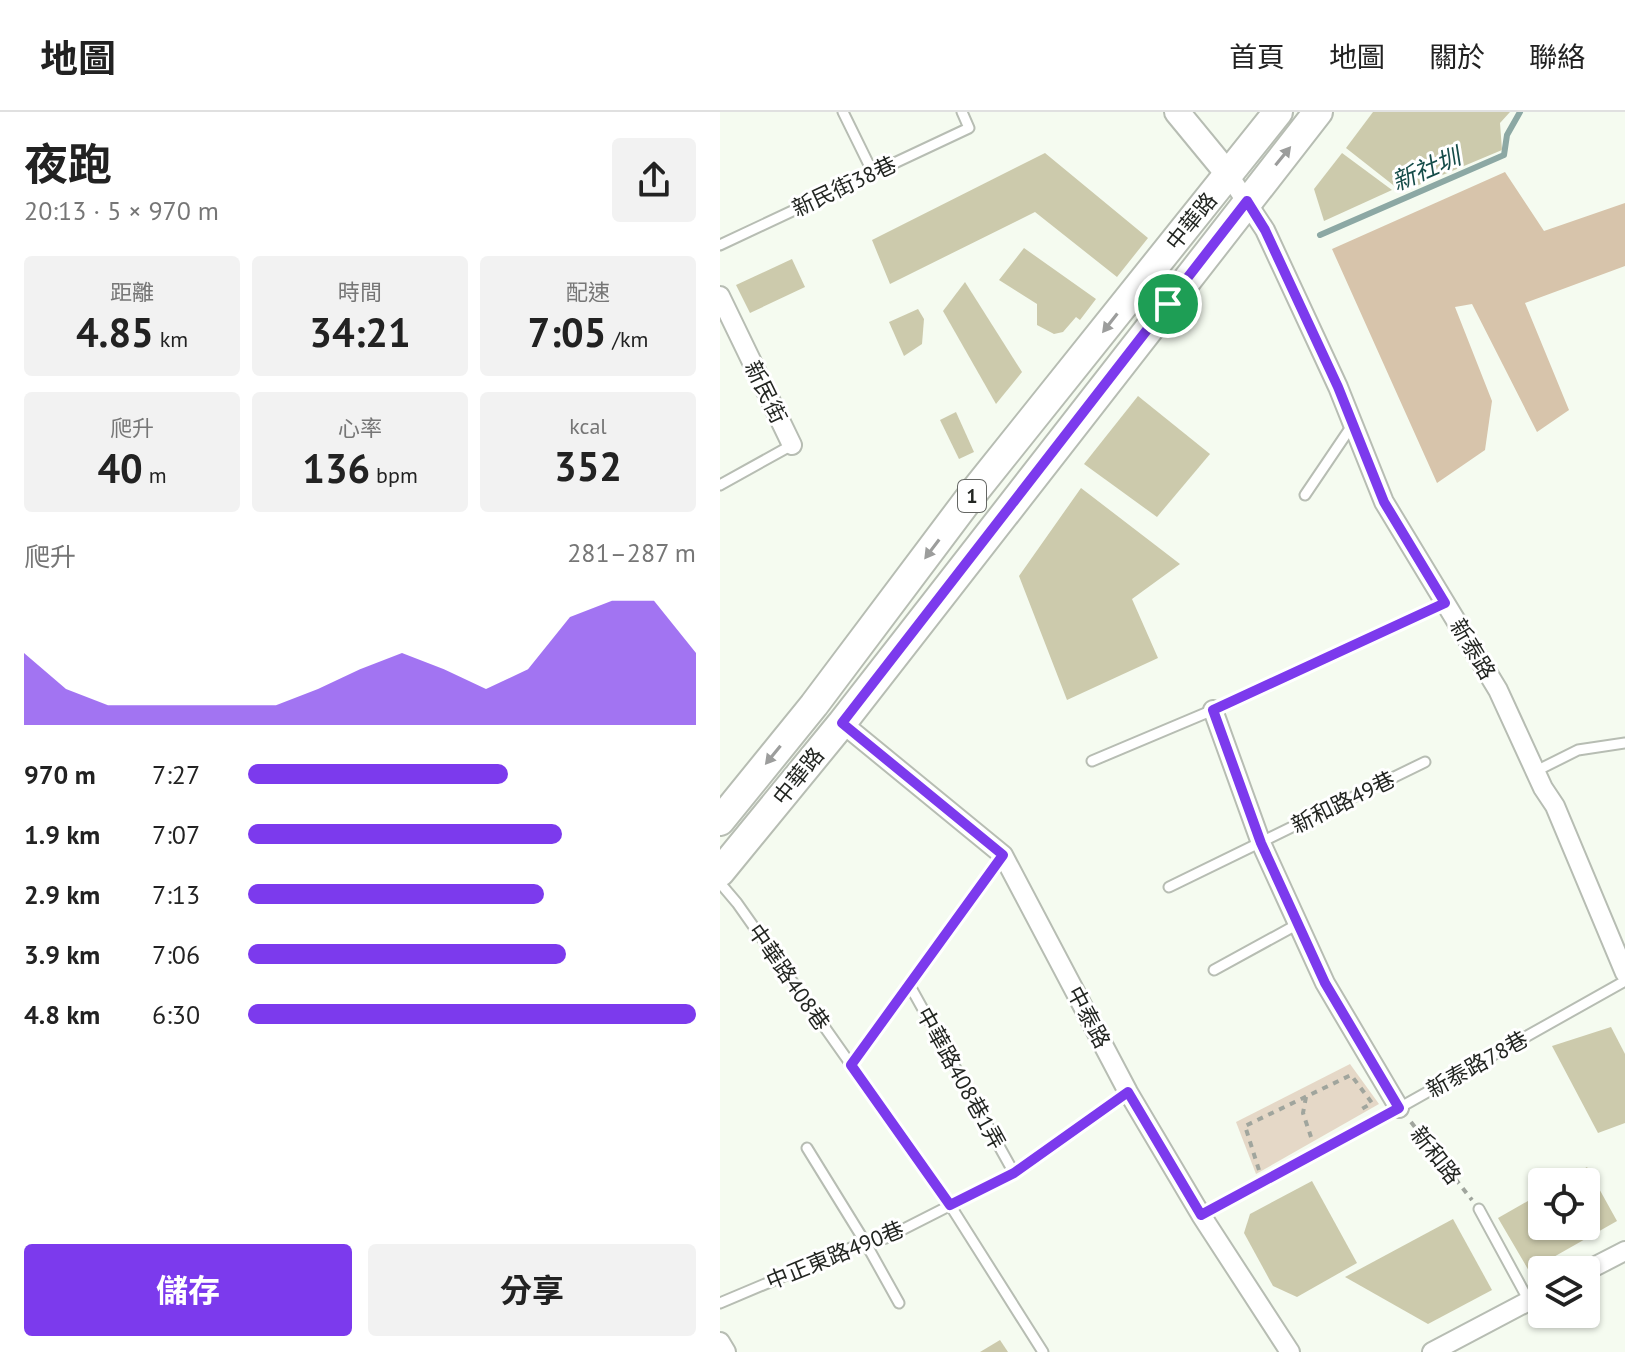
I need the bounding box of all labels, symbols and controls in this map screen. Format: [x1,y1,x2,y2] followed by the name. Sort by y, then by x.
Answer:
[40,33,116,82] text: 地圖
[1229,38,1285,75] text: 首頁
[1329,38,1385,75] text: 地圖
[1429,38,1485,75] text: 關於
[1529,38,1585,75] text: 聯絡
[24,135,112,192] text: 夜跑
[612,138,696,222] button: share
[1387,139,1468,197] water label: 新社圳
[1274,147,1291,167] one-way arrow
[787,150,901,222] street label: 新民街38巷
[1159,187,1223,255] street label: 中華路
[24,194,219,227] text: 20:13 · 5 × 970 m
[1134,270,1202,338] pin
[110,278,154,306] text: 距離
[338,278,382,306] text: 時間
[566,278,610,306] text: 配速
[1146,282,1190,326] icon: arrive
[76,306,154,358] text: 4.85
[309,306,411,358] text: 34:21
[528,306,606,358] text: 7:05
[1102,312,1119,332] one-way arrow
[154,325,188,353] text: km
[606,325,648,353] text: /km
[739,356,793,428] street label: 新民街
[569,412,607,440] text: kcal
[110,414,154,442] text: 爬升
[338,414,382,442] text: 心率
[554,440,622,492] text: 352
[97,442,143,494] text: 40
[302,442,370,494] text: 136
[143,461,167,489] text: m
[370,461,418,489] text: bpm
[958,480,986,512] road number: 1
[567,536,696,569] text: 281–287 m
[925,539,941,559] one-way arrow
[24,540,76,573] text: 爬升
[1444,613,1502,685] street label: 新泰路
[766,742,830,810] street label: 中華路
[766,745,782,765] one-way arrow
[24,758,96,791] text: 970 m
[152,758,200,791] text: 7:27
[1287,765,1399,839] street label: 新和路49巷
[24,818,100,851] text: 1.9 km
[152,818,200,851] text: 7:07
[24,878,100,911] text: 2.9 km
[152,878,200,911] text: 7:13
[742,918,836,1036] street label: 中華路408巷
[24,938,100,971] text: 3.9 km
[152,938,200,971] text: 7:06
[1061,981,1117,1053] street label: 中泰路
[24,998,100,1031] text: 4.8 km
[152,998,200,1031] text: 6:30
[910,1002,1012,1154] street label: 中華路408巷1弄
[1421,1025,1533,1103] street label: 新泰路78巷
[1405,1120,1467,1190] street label: 新和路
[1528,1168,1600,1328] map controls
[1528,1168,1600,1240] button: locate
[762,1215,908,1295] street label: 中正東路490巷
[24,1244,352,1336] button: 儲存
[368,1244,696,1336] button: 分享
[1528,1256,1600,1328] button: layers

